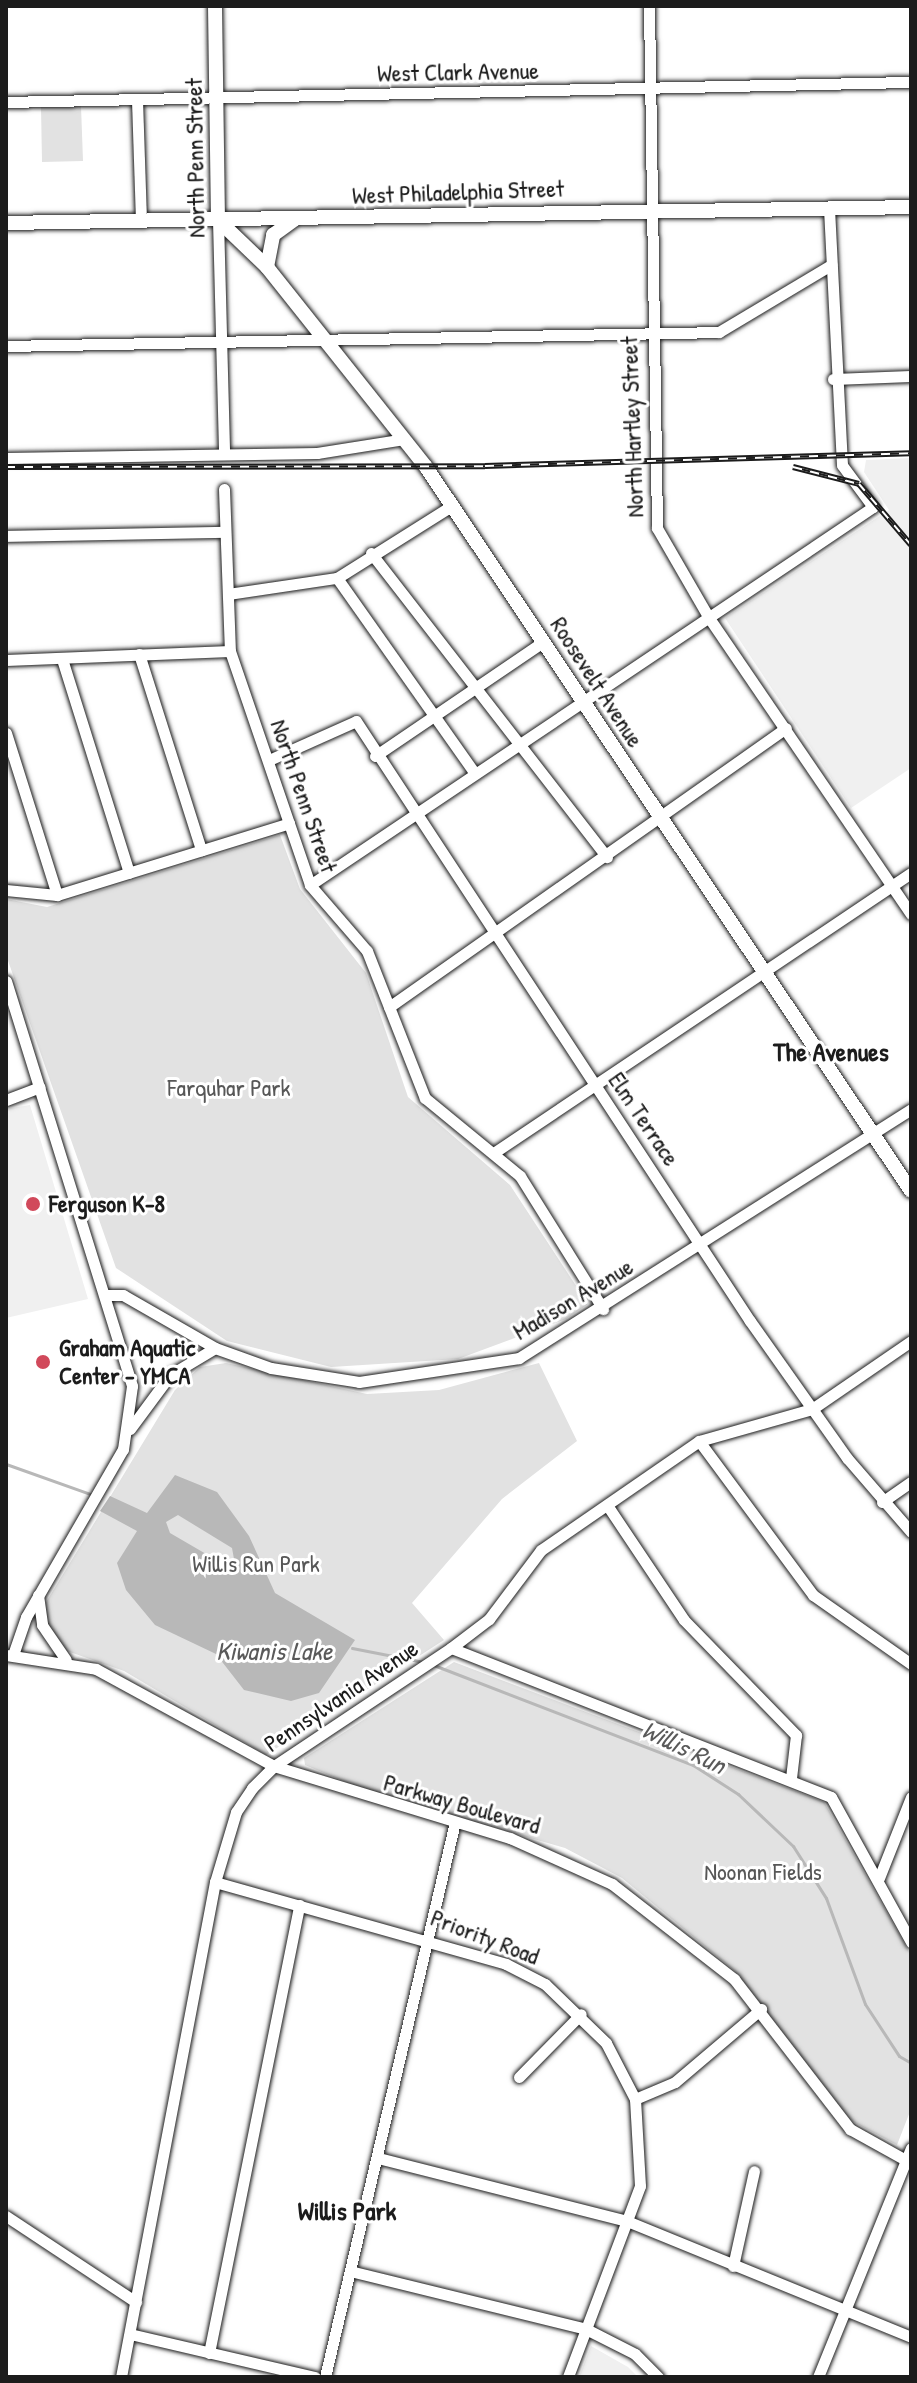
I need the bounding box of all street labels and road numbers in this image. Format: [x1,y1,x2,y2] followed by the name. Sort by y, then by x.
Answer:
[377,56,539,88] street label: West Clark Avenue
[179,78,211,238] street label: North Penn Street
[352,174,564,210] street label: West Philadelphia Street
[614,336,650,518] street label: North Hartley Street
[544,612,650,752] street label: Roosevelt Avenue
[264,716,344,876] street label: North Penn Street
[602,1067,686,1171] street label: Elm Terrace
[508,1252,638,1346] street label: Madison Avenue
[259,1634,423,1758] street label: Pennsylvania Avenue
[380,1768,544,1840] street label: Parkway Boulevard
[427,1903,543,1971] street label: Priority Road

